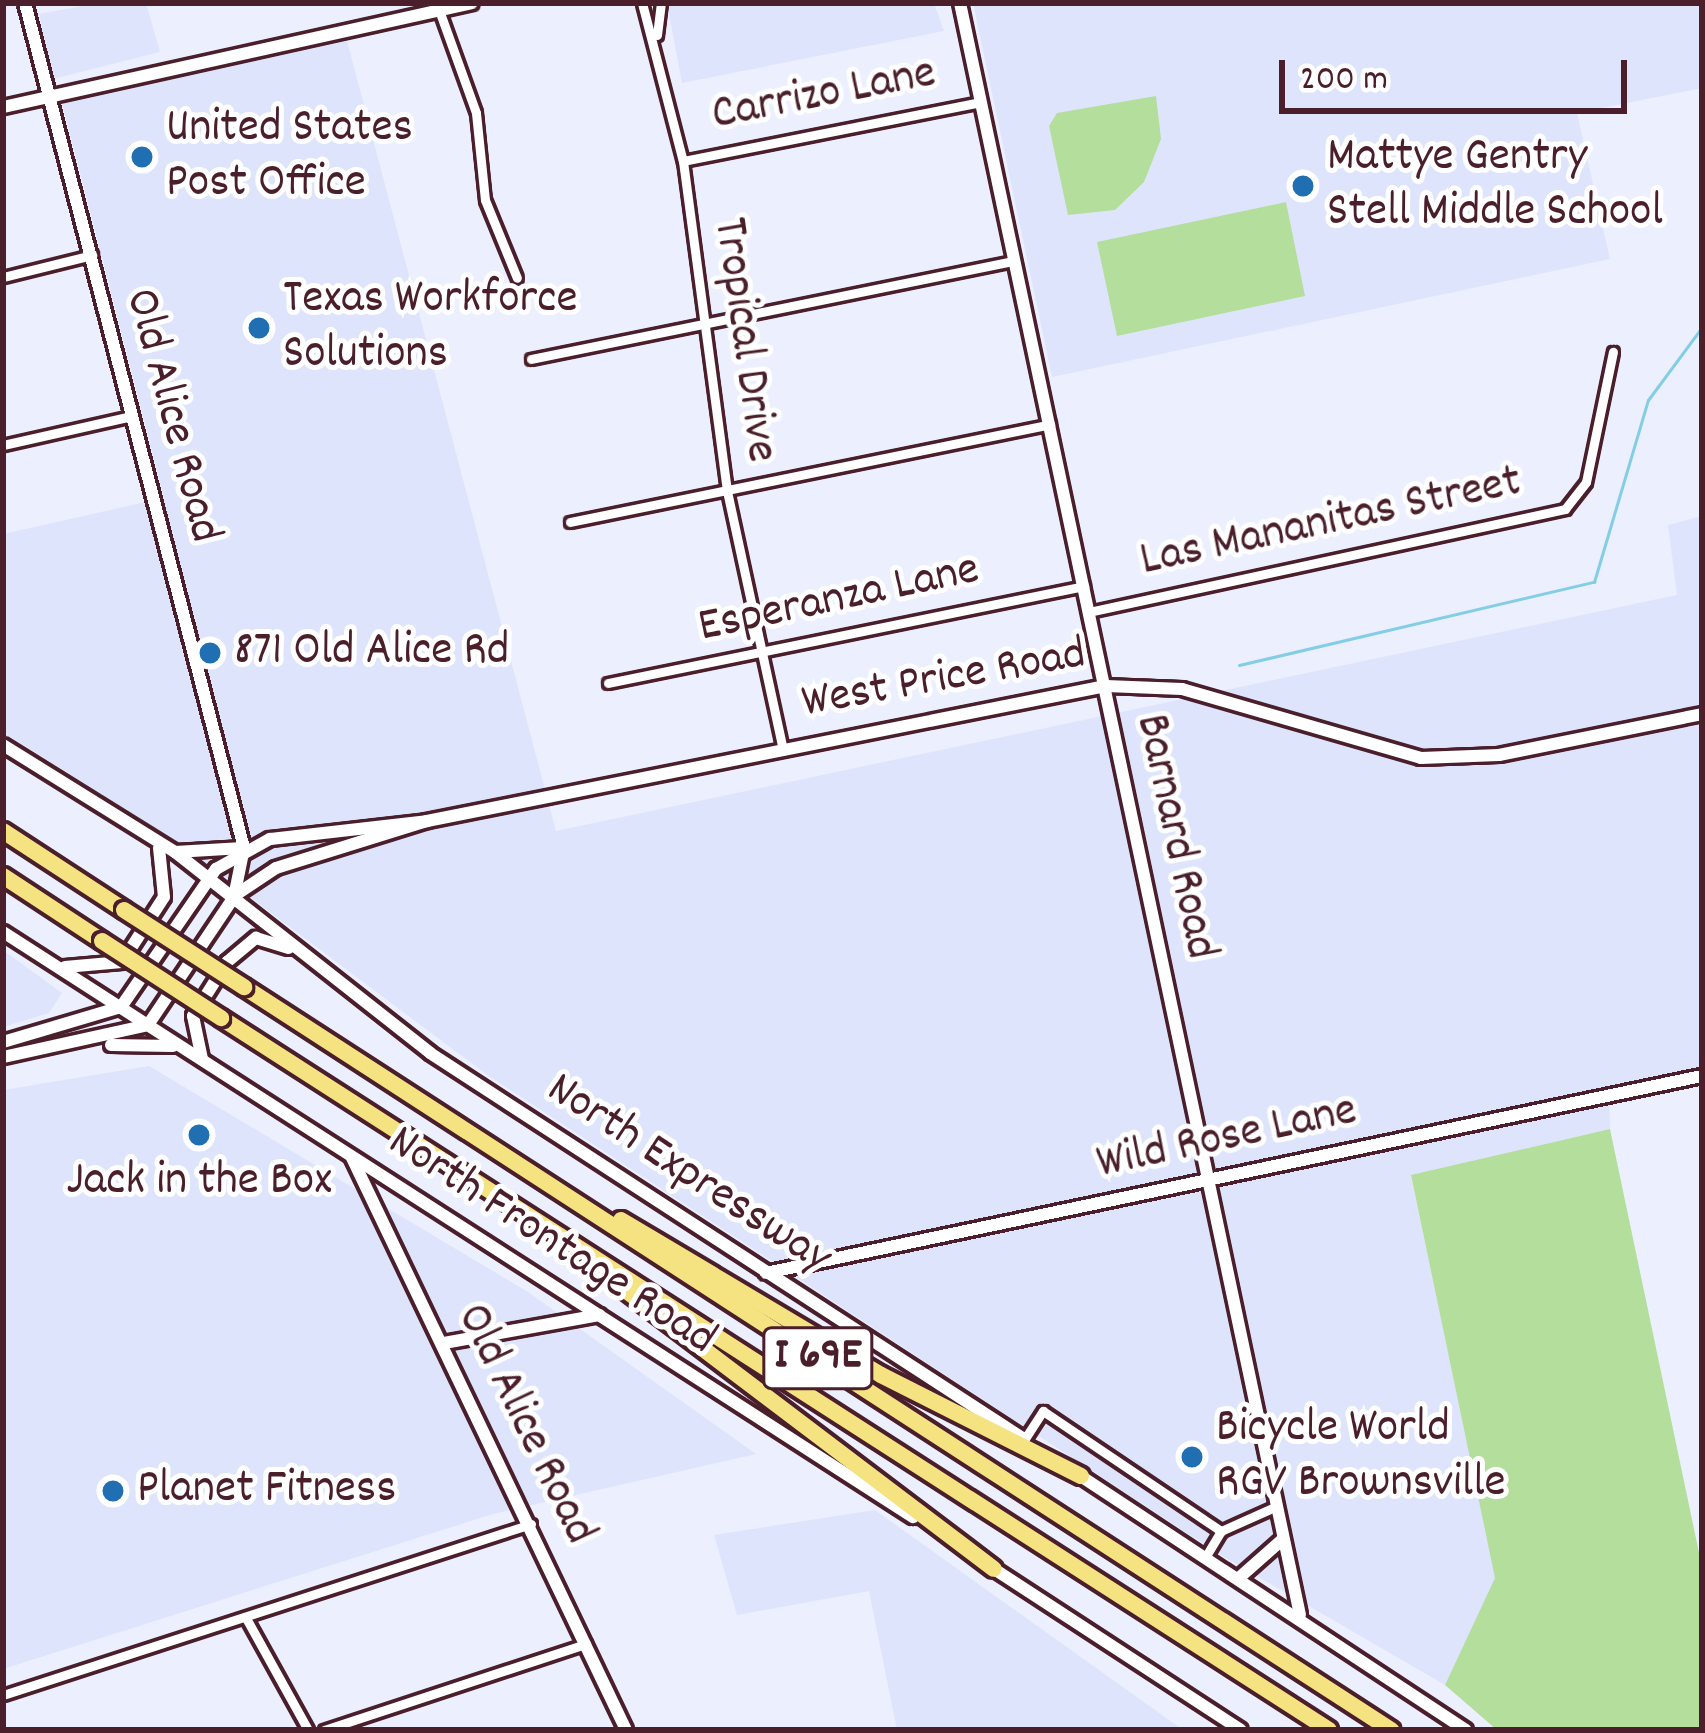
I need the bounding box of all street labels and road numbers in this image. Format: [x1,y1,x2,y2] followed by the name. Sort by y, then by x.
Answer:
[707,46,941,146] street label: Carrizo Lane
[697,214,789,466] street label: Tropical Drive
[110,283,232,549] street label: Old Alice Road
[1135,455,1527,591] street label: Las Mananitas Street
[694,542,984,658] street label: Esperanza Lane
[798,627,1090,733] street label: West Price Road
[1120,709,1228,965] street label: Barnard Road
[535,1062,841,1288] street label: North Expressway
[1092,1083,1362,1195] street label: Wild Rose Lane
[376,1115,726,1369] street label: North Frontage Road
[441,1296,607,1554] street label: Old Alice Road
[761,1319,875,1397] road number: I 69E

